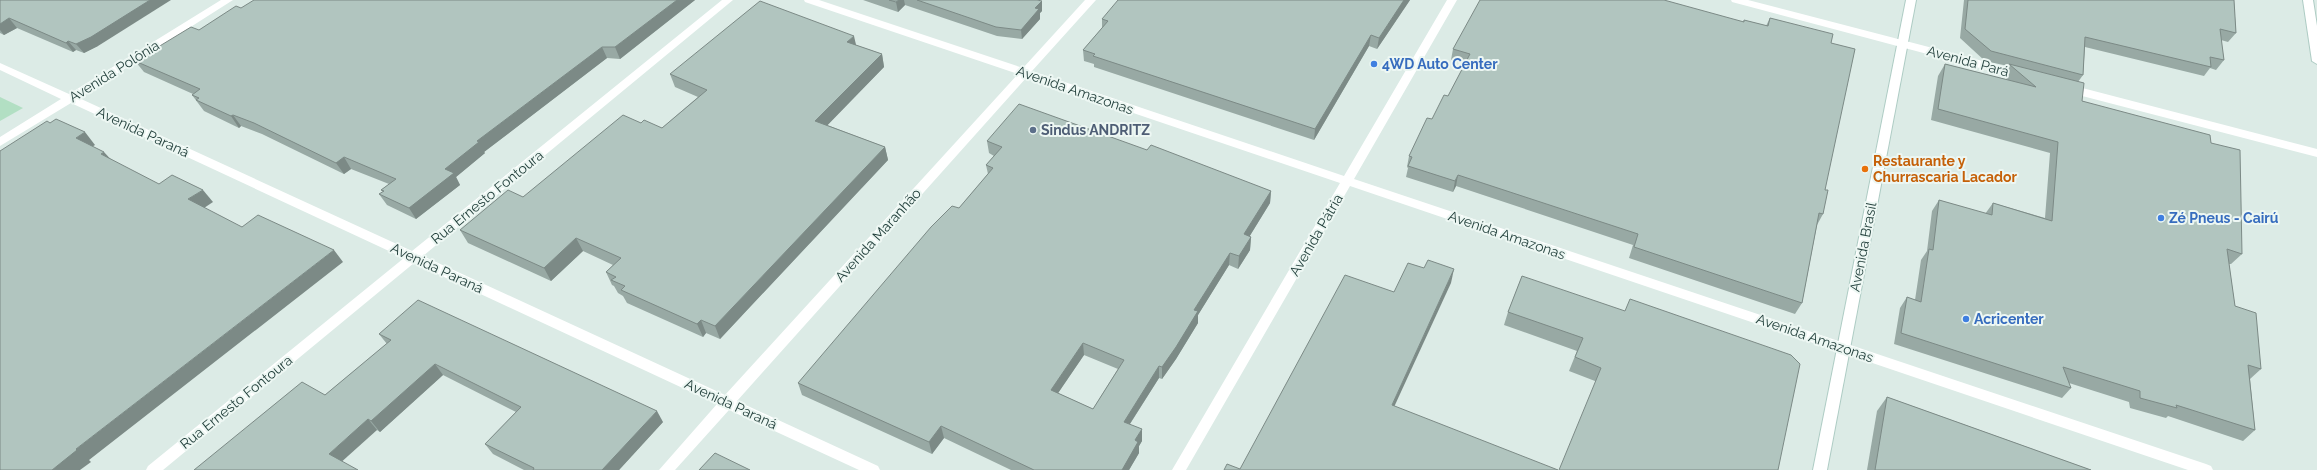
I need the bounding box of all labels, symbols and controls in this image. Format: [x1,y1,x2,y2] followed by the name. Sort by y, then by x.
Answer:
[66,37,162,105] street label: Avenida Polônia
[1925,42,2011,80] street label: Avenida Pará
[1382,56,1498,72] place label: 4WD Auto Center
[1369,59,1379,69] marker: 4WD Auto Center
[1014,62,1136,118] street label: Avenida Amazonas
[94,104,192,160] street label: Avenida Paraná
[1041,122,1150,138] place label: Sindus ANDRITZ
[1028,125,1038,135] marker: Sindus ANDRITZ
[428,147,546,247] street label: Rua Ernesto Fontoura
[1873,153,2017,185] place label: Restaurante y Churrascaria Lacador
[1860,164,1870,174] marker: Restaurante y Churrascaria Lacador
[832,185,924,285] street label: Avenida Maranhão
[1286,191,1346,279] street label: Avenida Pátria
[1846,201,1880,293] street label: Avenida Brasil
[1446,207,1568,263] street label: Avenida Amazonas
[2169,210,2279,226] place label: Zé Pneus - Cairú
[2156,213,2166,223] marker: Zé Pneus - Cairú
[388,240,486,296] street label: Avenida Paraná
[1754,310,1876,366] street label: Avenida Amazonas
[1974,311,2044,327] place label: Acricenter
[1961,314,1971,324] marker: Acricenter
[177,352,295,452] street label: Rua Ernesto Fontoura
[682,376,780,432] street label: Avenida Paraná

